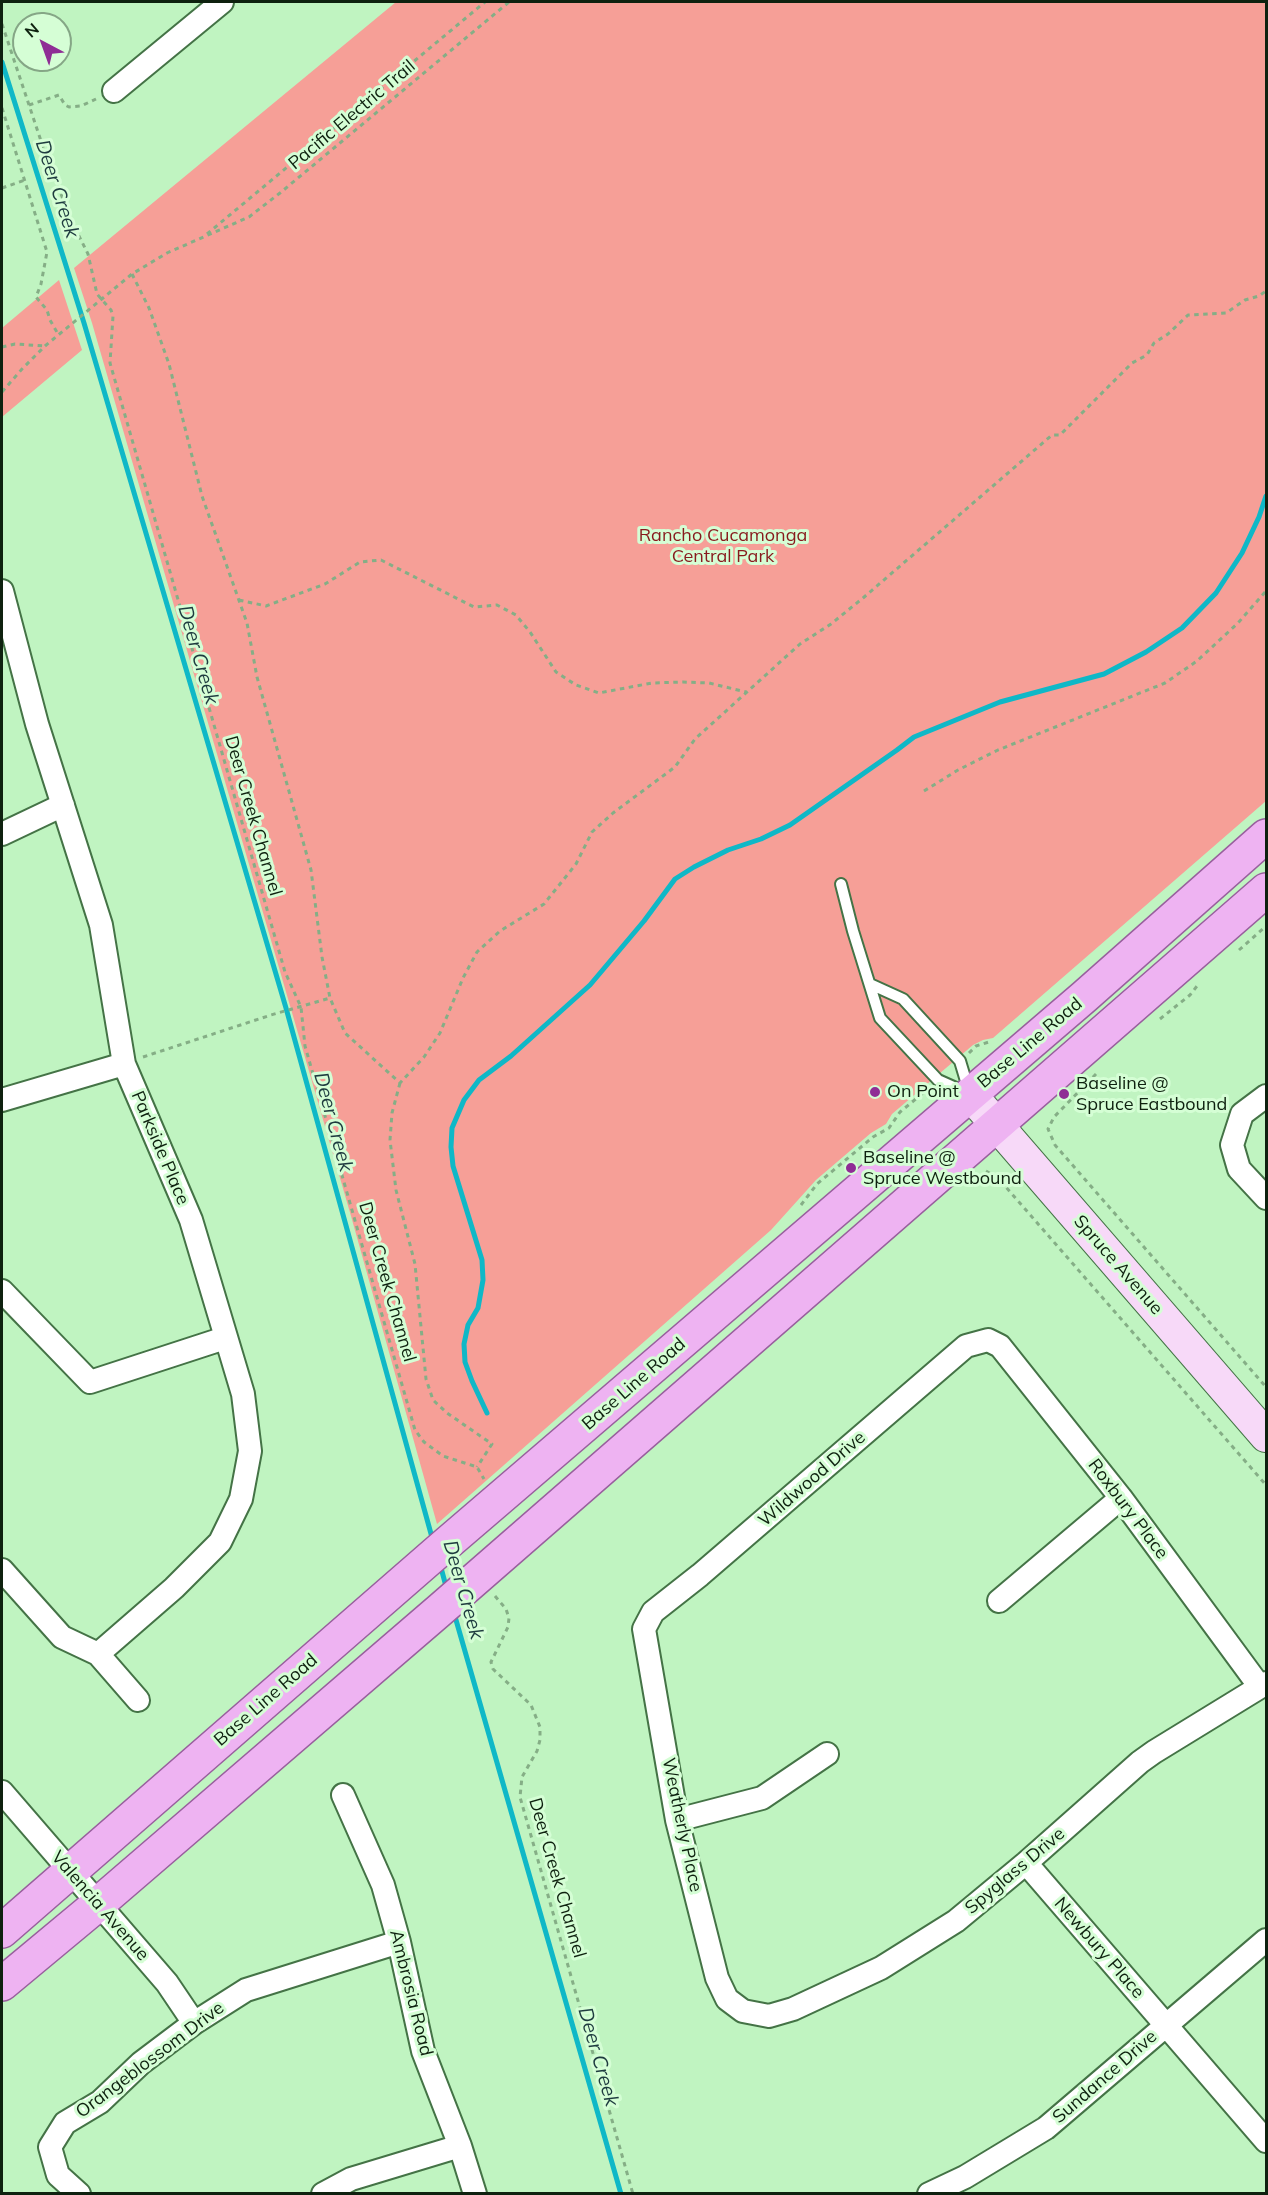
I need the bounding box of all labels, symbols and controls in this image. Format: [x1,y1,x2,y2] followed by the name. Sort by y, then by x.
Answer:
[12,12,72,72] north arrow
[20,18,43,41] text: N
[284,56,420,174] street label: Pacific Electric Trail
[30,137,84,241] water label: Deer Creek
[639,525,807,568] park label: Rancho Cucamonga Central Park
[172,603,224,707] water label: Deer Creek
[220,734,286,898] street label: Deer Creek Channel
[973,993,1087,1093] street label: Base Line Road
[308,1070,358,1174] water label: Deer Creek
[1076,1073,1227,1116] place label: Baseline @ Spruce Eastbound
[887,1081,959,1103] place label: On Point
[868,1085,882,1099] marker: On Point
[1057,1087,1071,1101] marker: Baseline @ Spruce Eastbound
[126,1088,194,1208] street label: Parkside Place
[863,1147,1022,1190] place label: Baseline @ Spruce Westbound
[844,1161,858,1175] marker: Baseline @ Spruce Westbound
[354,1200,420,1364] street label: Deer Creek Channel
[1069,1211,1167,1319] street label: Spruce Avenue
[578,1333,690,1435] street label: Base Line Road
[754,1427,870,1531] street label: Wildwood Drive
[1083,1455,1173,1563] street label: Roxbury Place
[437,1538,489,1642] water label: Deer Creek
[210,1649,322,1751] street label: Base Line Road
[657,1756,707,1894] street label: Weatherly Place
[524,1796,590,1960] street label: Deer Creek Channel
[961,1823,1069,1919] street label: Spyglass Drive
[46,1847,154,1965] street label: Valencia Avenue
[1049,1893,1149,2003] street label: Newbury Place
[385,1928,437,2058] street label: Ambrosia Road
[72,1997,228,2123] street label: Orangeblossom Drive
[572,2005,624,2109] water label: Deer Creek
[1048,2026,1162,2128] street label: Sundance Drive

